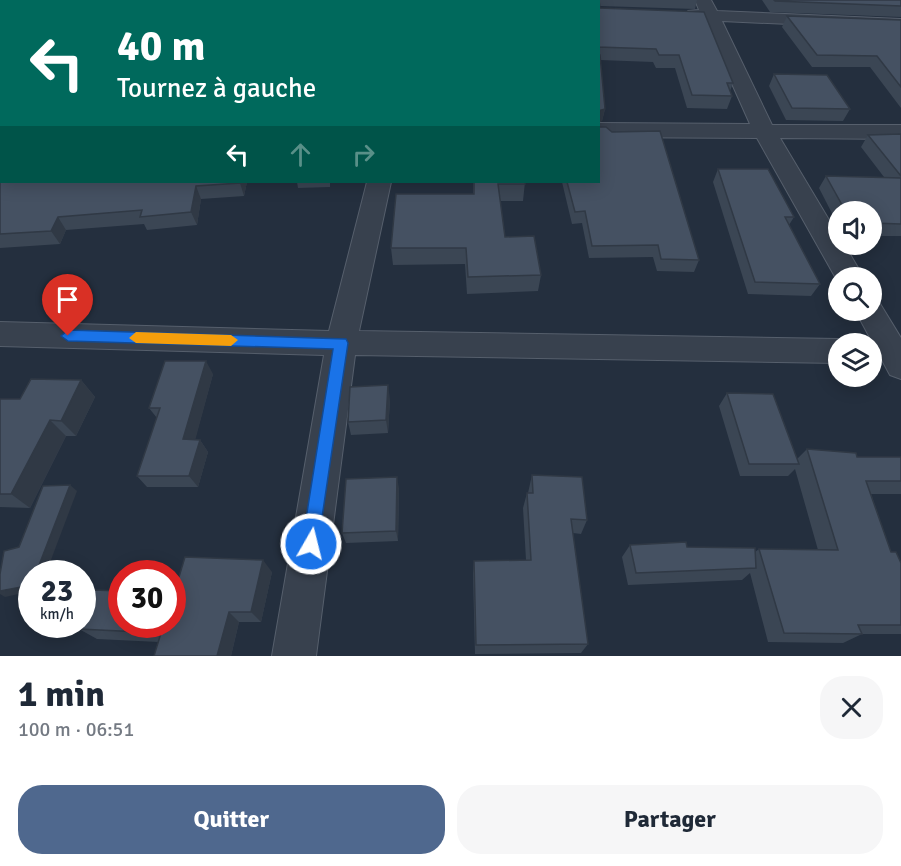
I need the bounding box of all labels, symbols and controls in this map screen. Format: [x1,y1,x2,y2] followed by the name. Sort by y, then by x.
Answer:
[117,21,206,72] text: 40 m
[18,24,96,102] icon: left
[117,72,316,105] text: Tournez à gauche
[221,138,254,171] icon: left
[284,138,317,171] icon: ahead
[347,138,380,171] icon: right
[828,201,882,387] map controls
[828,201,882,255] button: sound
[828,267,882,321] button: search
[42,274,93,336] pin
[51,283,84,316] icon: arrive
[828,333,882,387] button: layers
[279,512,343,576] position arrow
[108,560,186,638] speed limit sign: 30
[41,573,73,610] text: 23
[40,605,74,623] text: km/h
[18,672,105,717] text: 1 min
[820,676,883,739] button: close
[18,717,134,742] text: 100 m · 06:51
[18,785,445,854] button: Quitter
[457,785,883,854] button: Partager

